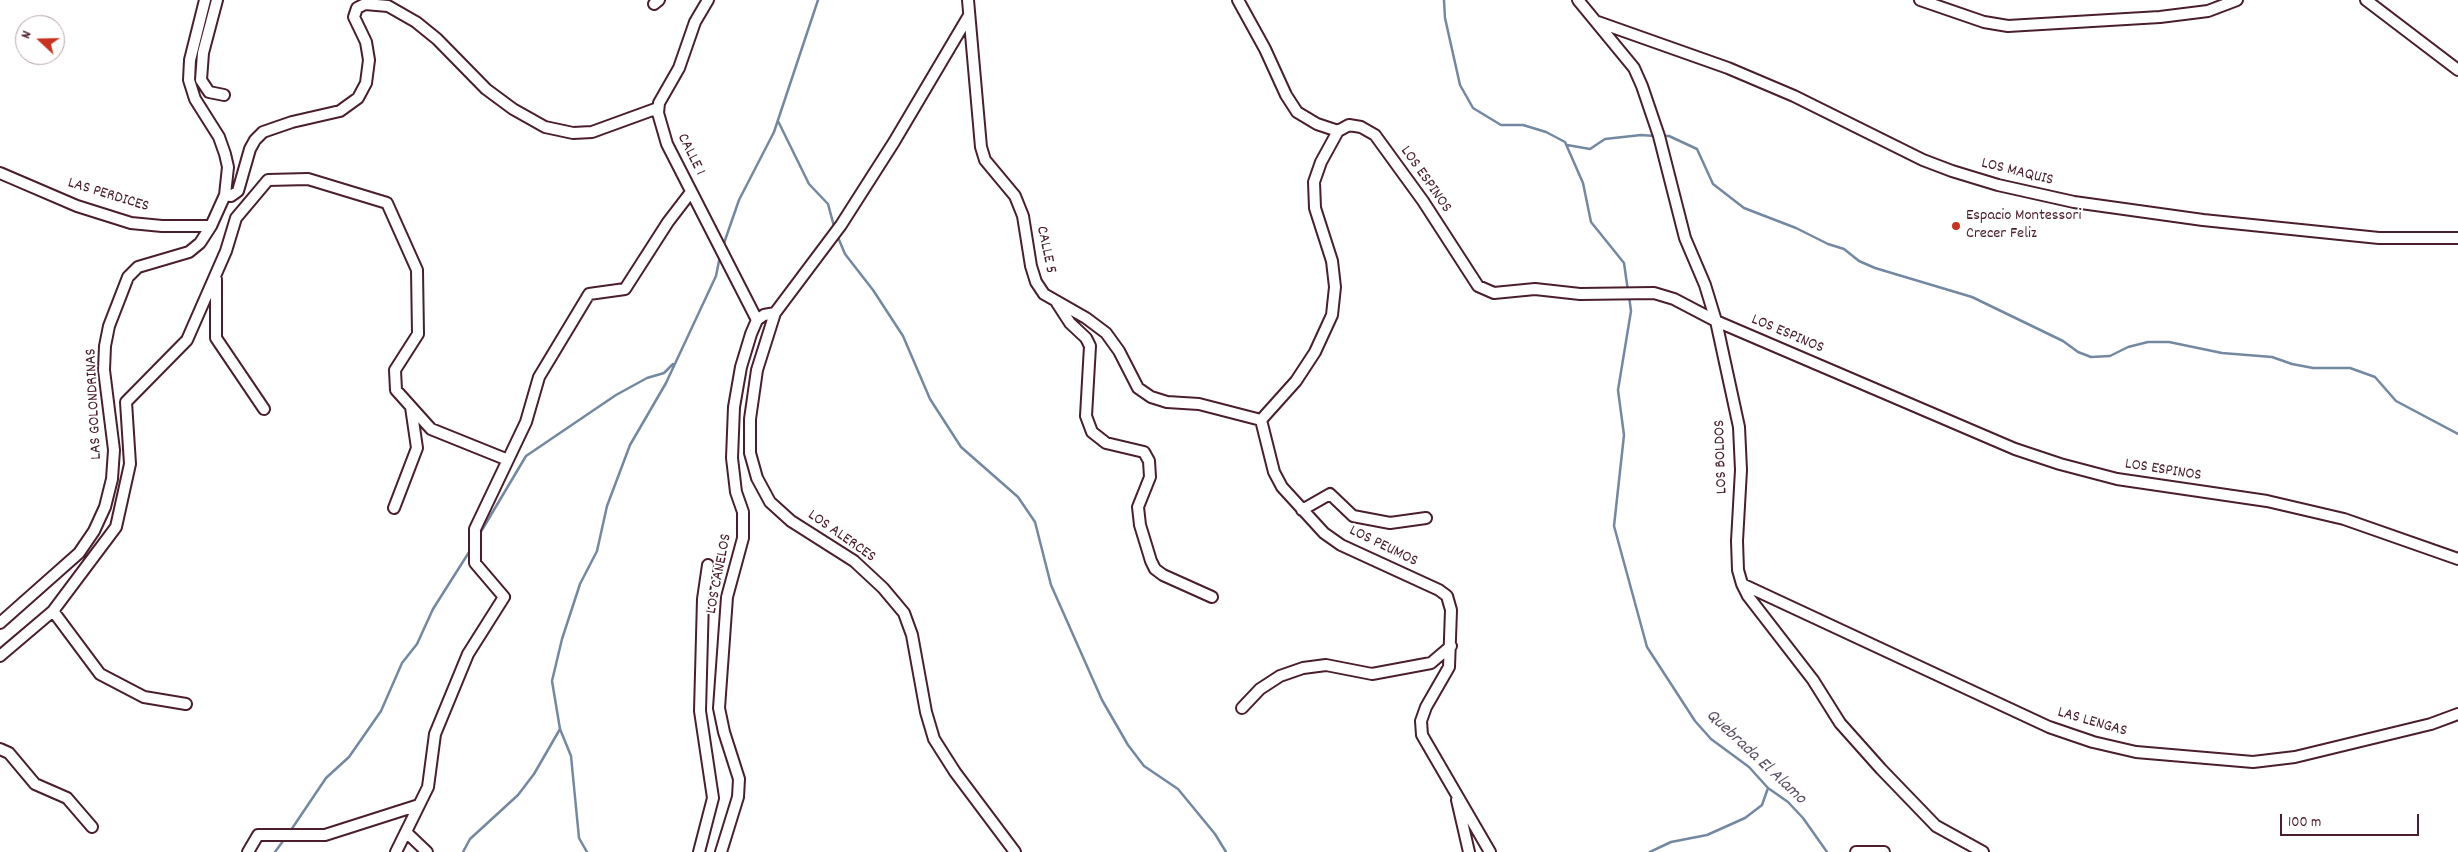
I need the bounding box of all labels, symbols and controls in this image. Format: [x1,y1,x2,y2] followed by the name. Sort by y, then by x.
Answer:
[15,15,65,65] north arrow
[16,28,38,42] text: N
[672,131,708,179] street label: CALLE 1
[1395,143,1455,217] street label: LOS ESPINOS
[1979,155,2055,191] street label: LOS MAQUIS
[65,175,151,217] street label: LAS PERDICES
[1966,207,2081,245] place label: Espacio Montessori Crecer Feliz
[1950,220,1962,232] marker: Espacio Montessori Crecer Feliz
[1031,224,1059,276] street label: CALLE 5
[1748,311,1826,359] street label: LOS ESPINOS
[82,348,108,460] street label: LAS GOLONDRINAS
[1711,420,1733,494] street label: LOS BOLDOS
[2123,455,2203,487] street label: LOS ESPINOS
[803,506,879,568] street label: LOS ALERCES
[1345,522,1421,572] street label: LOS PEUMOS
[703,532,737,616] street label: LOS CANELOS
[2055,704,2129,742] street label: LAS LENGAS
[1700,706,1810,810] water label: Quebrada El Alamo
[2283,804,2422,836] scale bar
[2288,812,2321,834] text: 100 m

